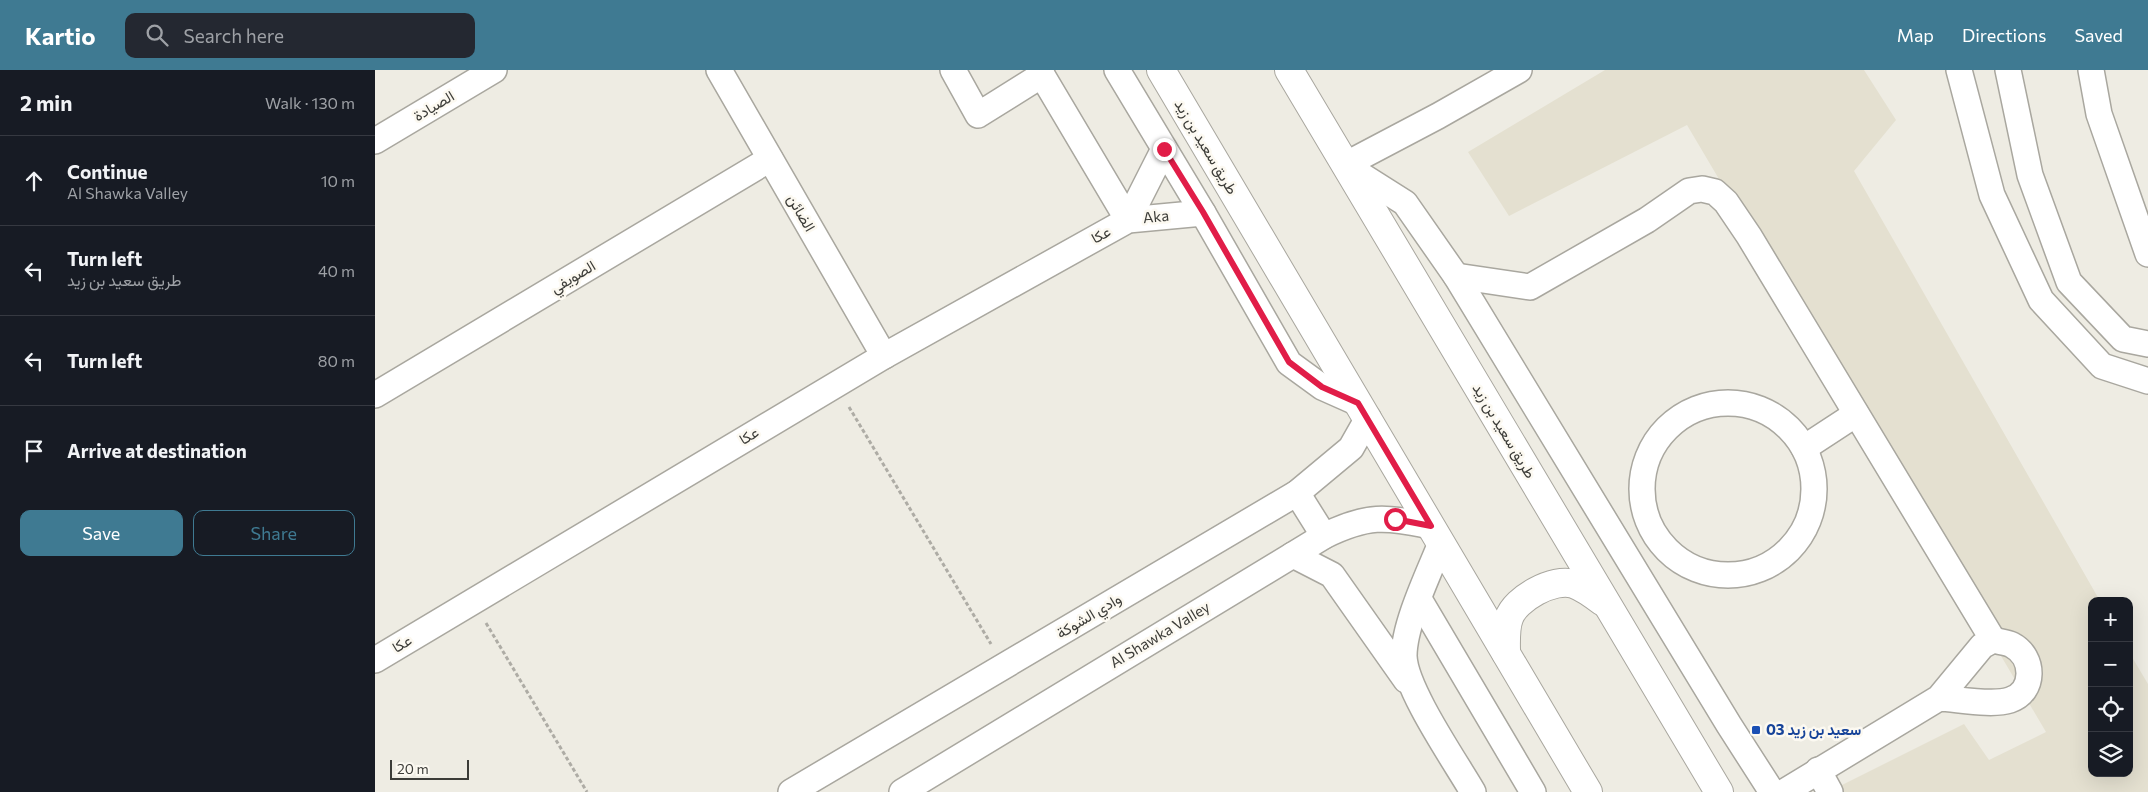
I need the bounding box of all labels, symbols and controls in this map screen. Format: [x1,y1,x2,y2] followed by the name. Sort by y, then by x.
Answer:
[125,13,475,58] search box
[25,21,95,50] text: Kartio
[143,21,171,49] icon: search
[183,24,284,47] text: Search here
[1897,24,1934,46] text: Map
[1962,24,2046,46] text: Directions
[2074,24,2123,46] text: Saved
[410,86,458,125] street label: الصيادة
[20,90,72,115] text: 2 min
[265,93,355,112] text: Walk · 130 m
[1170,96,1242,198] street label: طريق سعيد بن زيد
[1153,138,1176,161] route end
[67,160,147,183] text: Continue
[20,167,48,195] icon: ahead
[321,171,355,190] text: 10 m
[67,183,188,202] text: Al Shawka Valley
[782,191,820,235] street label: الضائن
[1142,206,1170,226] street label: Aka
[1088,221,1114,247] street label: عكا
[67,247,142,270] text: Turn left
[547,256,601,301] street label: الصويفي
[20,257,48,285] icon: left
[318,261,355,280] text: 40 m
[67,270,181,289] text: طريق سعيد بن زيد
[20,347,48,375] icon: left
[67,349,142,372] text: Turn left
[318,351,355,370] text: 80 m
[1468,380,1540,482] street label: طريق سعيد بن زيد
[736,422,762,448] street label: عكا
[20,437,48,465] icon: arrive
[67,439,247,462] text: Arrive at destination
[1384,508,1407,531] route start
[20,510,183,556] button: Save
[193,510,355,556] button: Share
[1053,589,1127,646] street label: وادي الشوكة
[1106,597,1213,671] street label: Al Shawka Valley
[2088,597,2133,777] map controls
[2088,597,2133,642] button: +
[389,630,415,656] street label: عكا
[2088,642,2133,687] button: −
[2088,687,2133,732] button: locate
[1766,720,1861,739] place label: سعيد بن زيد 03
[1750,724,1762,736] marker: سعيد بن زيد 03
[2088,732,2133,777] button: layers
[390,757,469,780] scale bar
[397,760,429,777] text: 20 m

